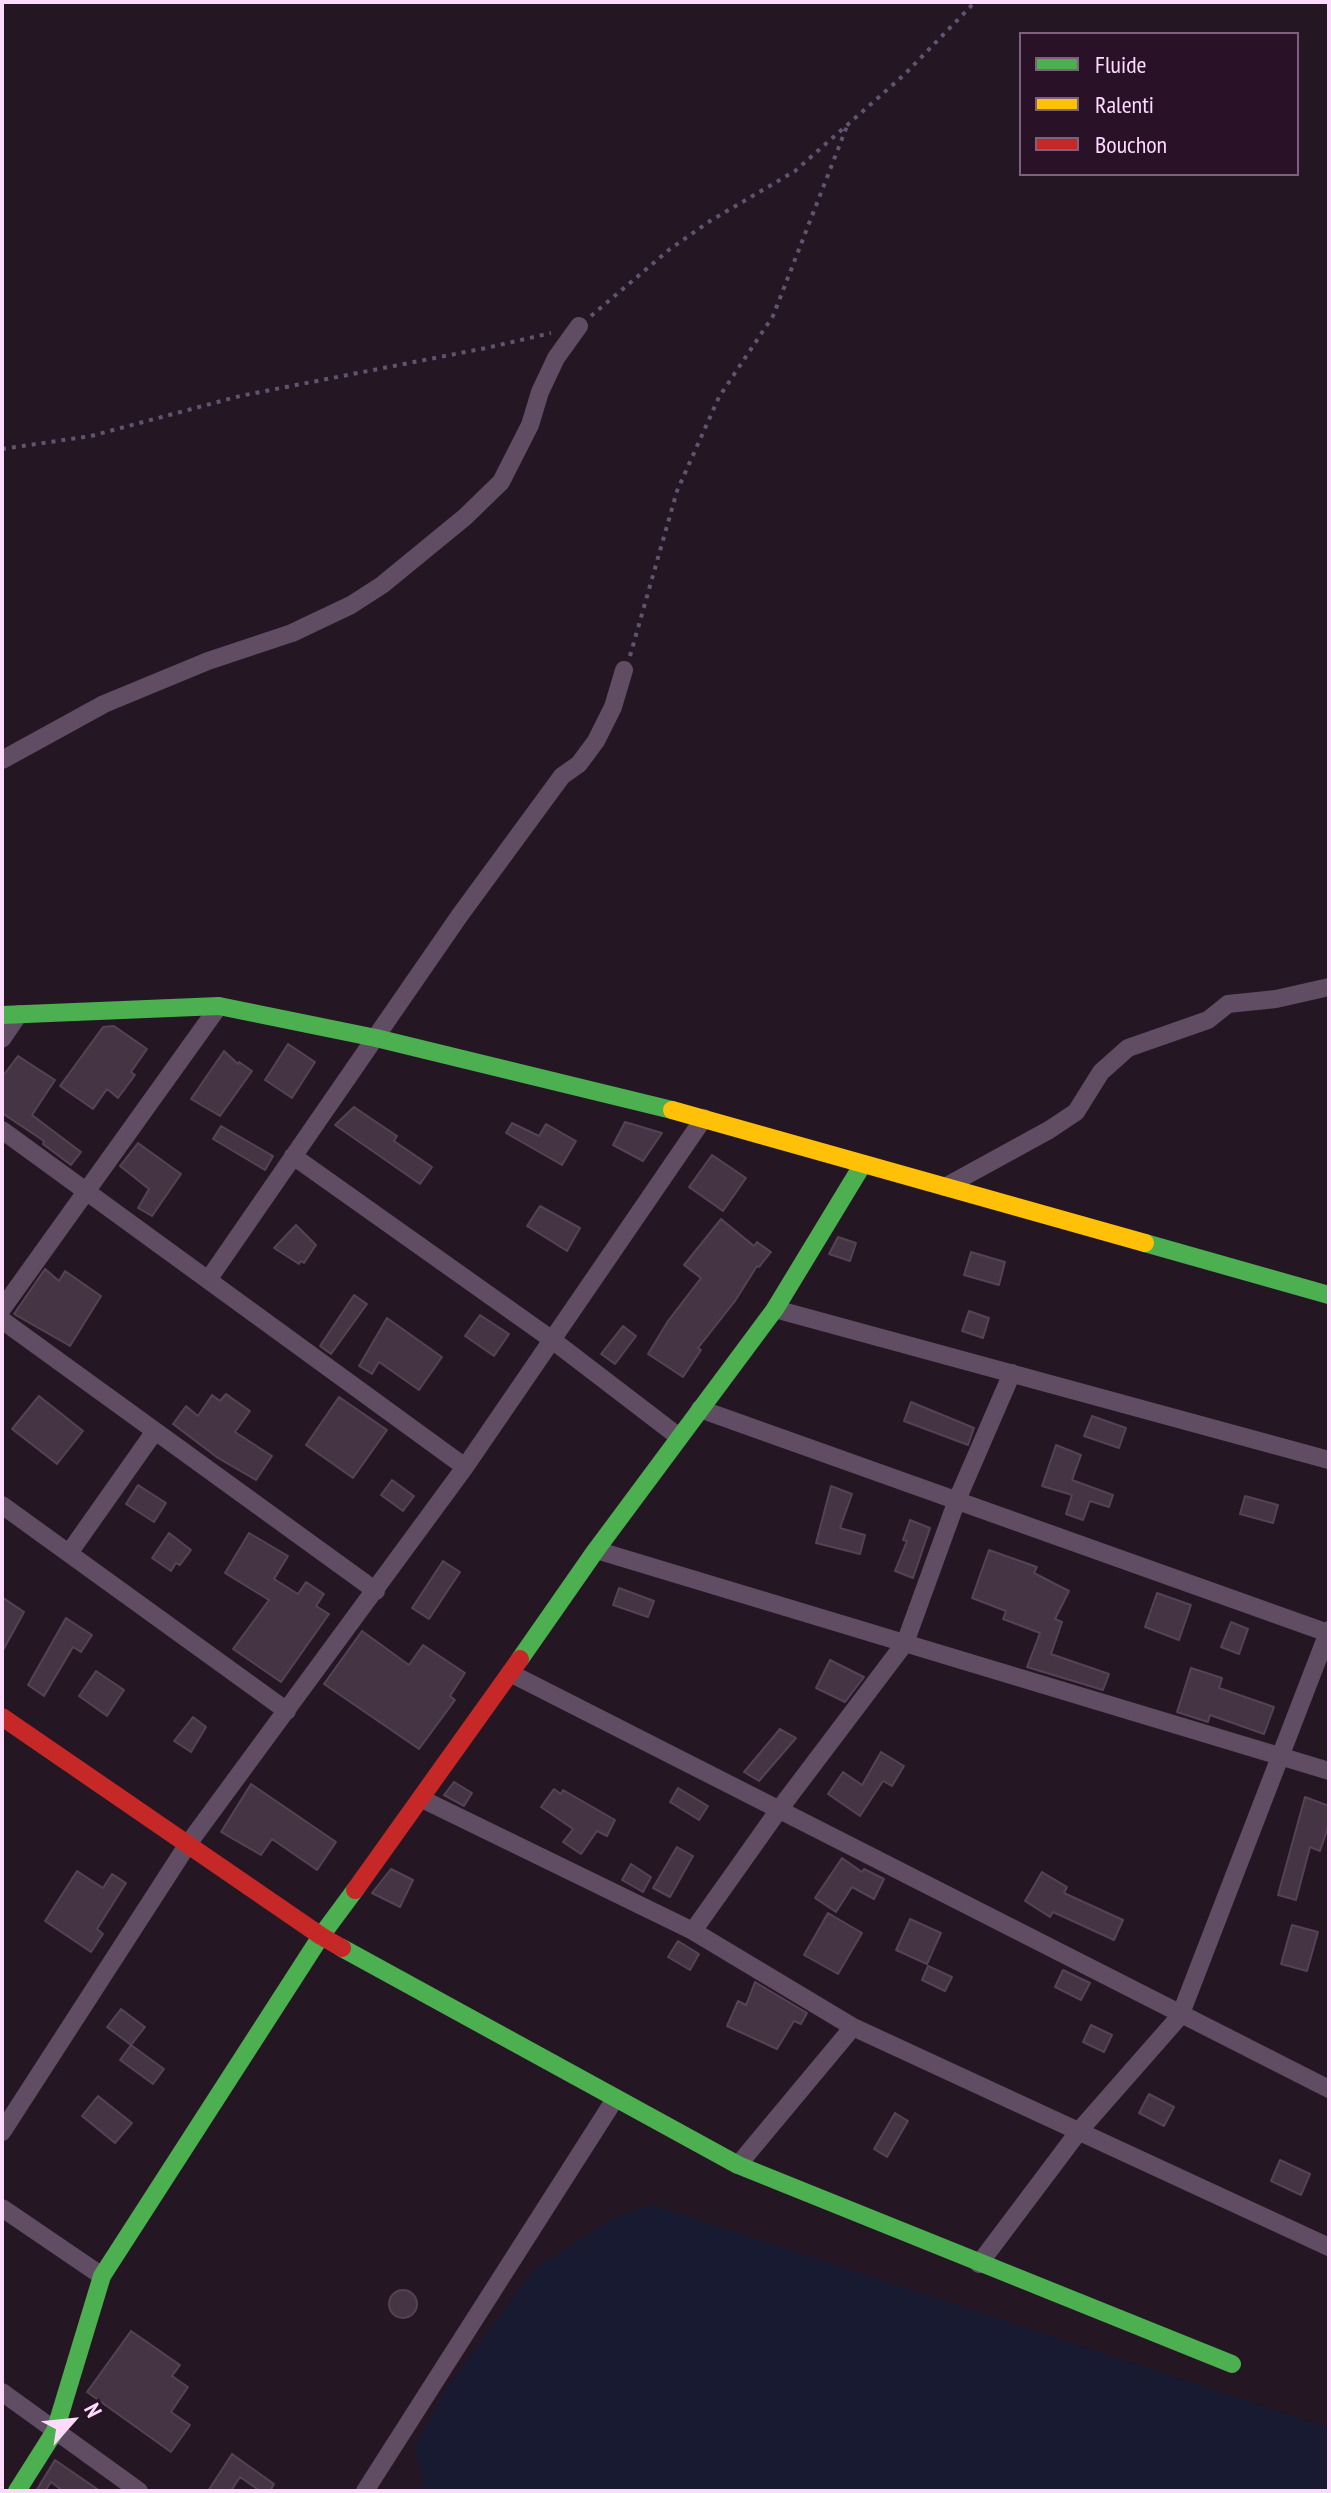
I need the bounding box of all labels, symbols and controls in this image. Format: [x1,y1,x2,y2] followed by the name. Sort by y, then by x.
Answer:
[1019,32,1299,176] legend
[1095,49,1146,80] text: Fluide
[1095,89,1154,120] text: Ralenti
[1095,129,1167,160] text: Bouchon
[32,2381,112,2461] north arrow
[78,2398,109,2422] text: N

